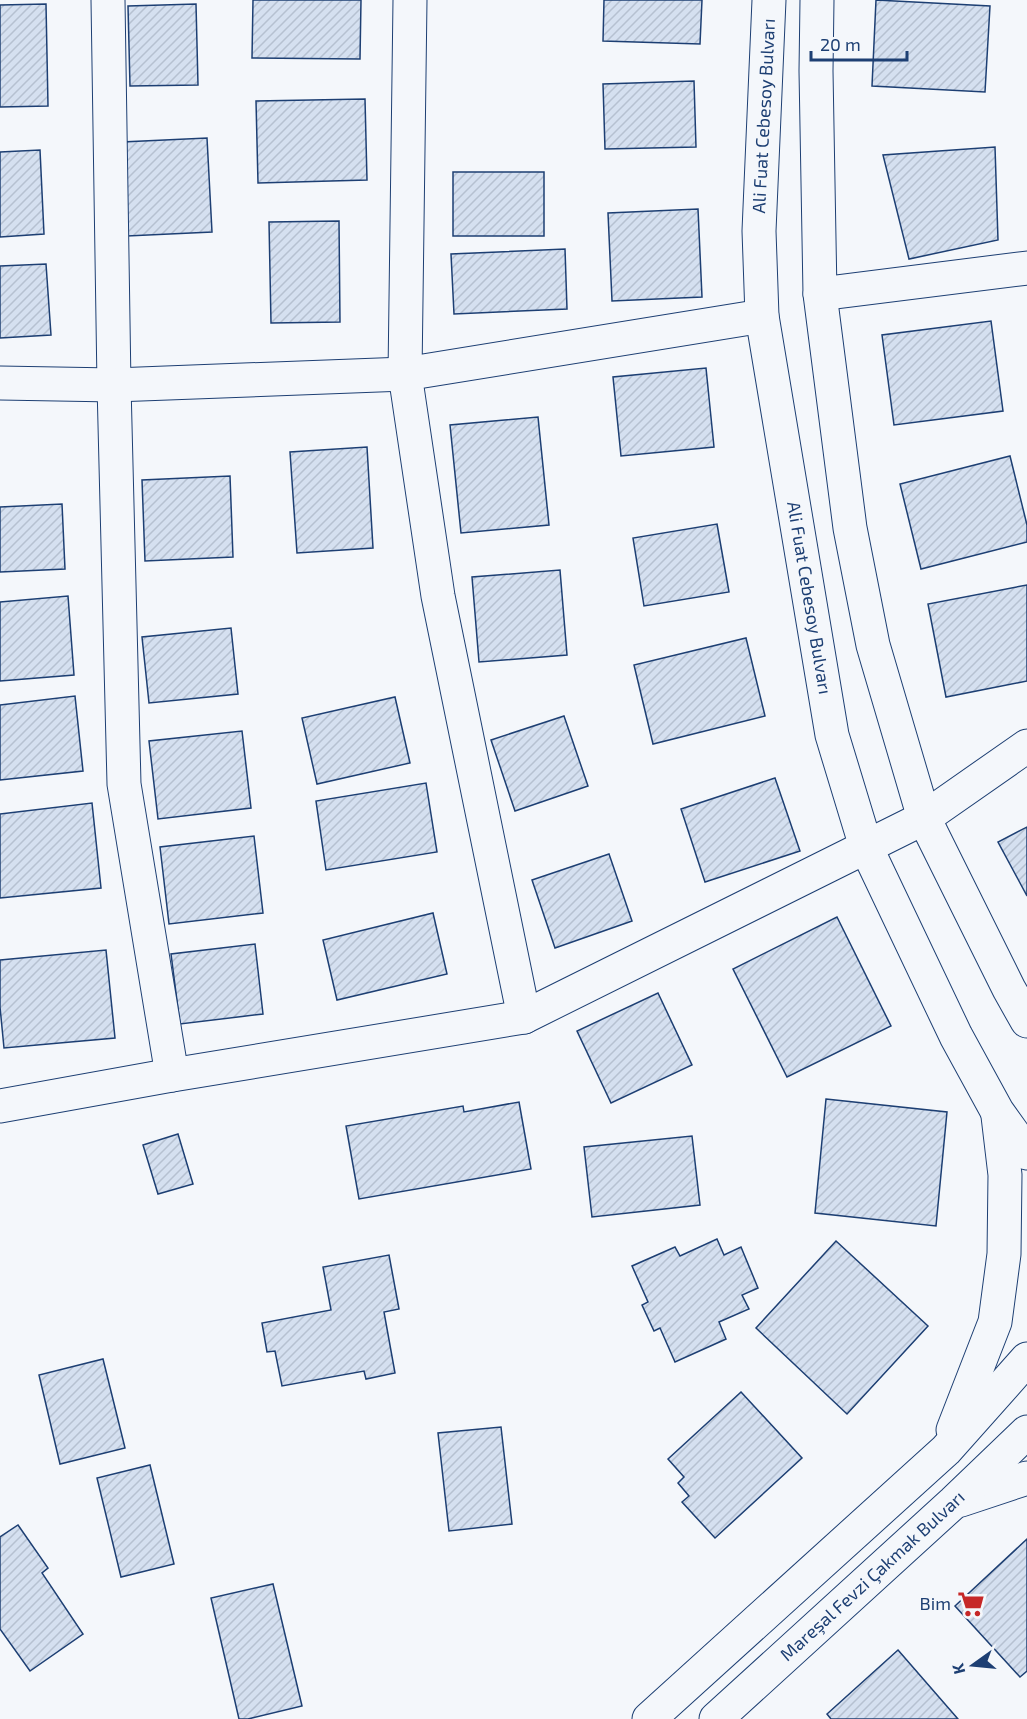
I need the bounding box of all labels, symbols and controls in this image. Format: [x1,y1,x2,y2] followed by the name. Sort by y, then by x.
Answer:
[747,18,779,214] street label: Ali Fuat Cebesoy Bulvarı
[811,24,907,62] scale bar
[820,33,861,55] text: 20 m
[783,500,837,696] street label: Ali Fuat Cebesoy Bulvarı
[775,1486,969,1665] street label: Mareşal Fevzi Çakmak Bulvarı
[956,1589,986,1619] supermarket icon: Bim
[920,1592,951,1614] place label: Bim
[943,1635,1003,1695] north arrow
[947,1661,969,1676] text: K

